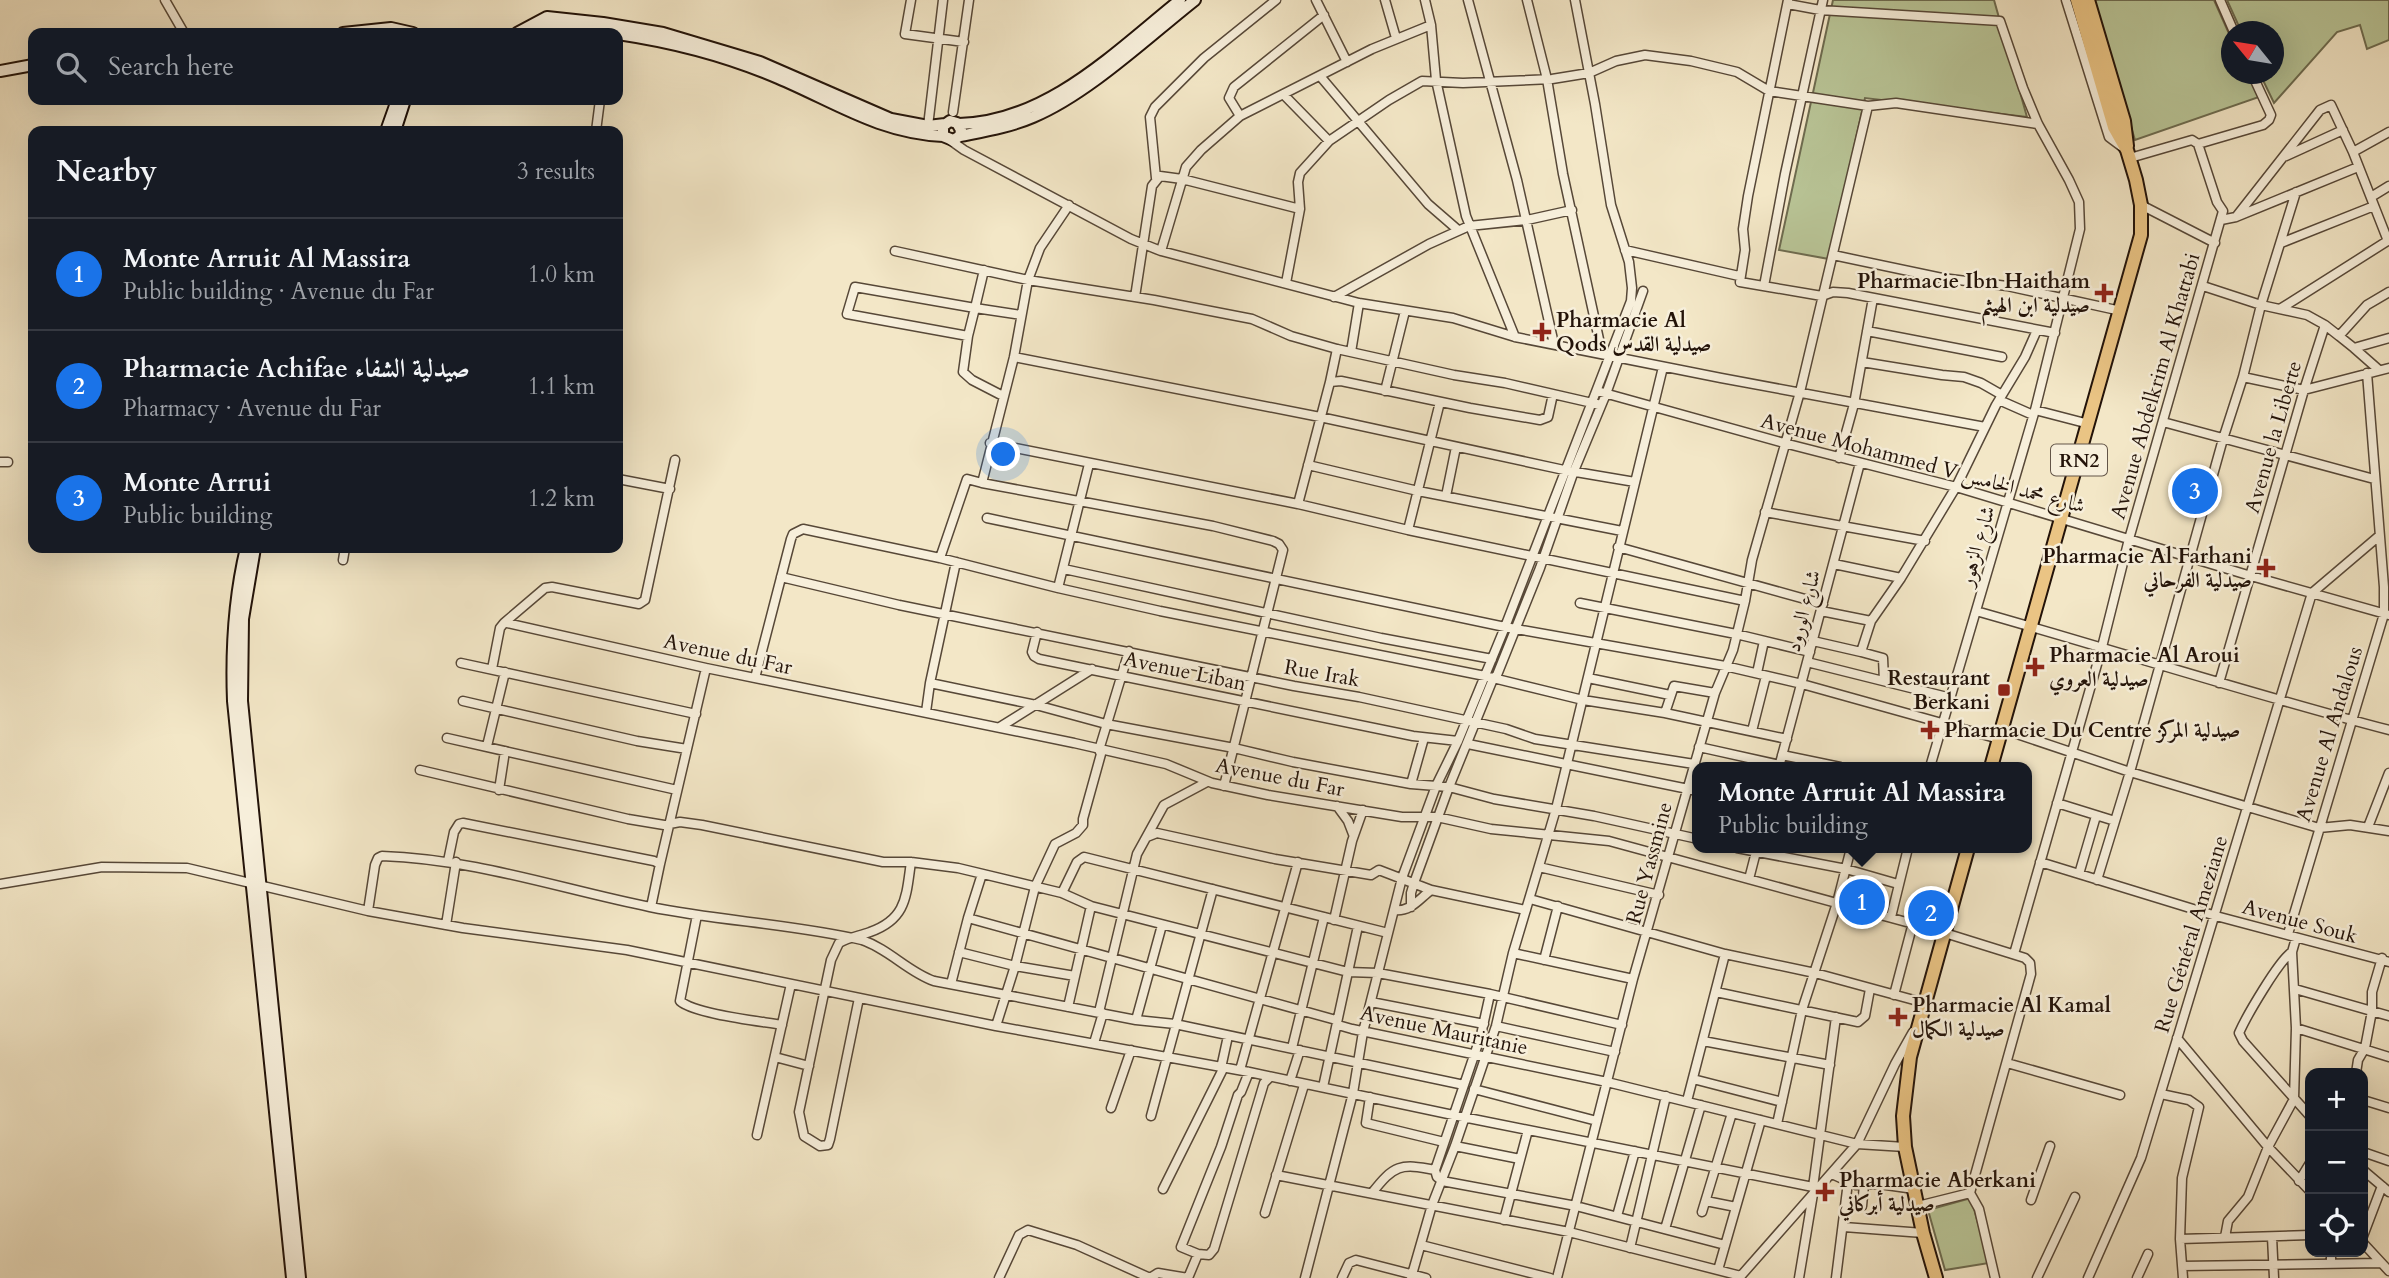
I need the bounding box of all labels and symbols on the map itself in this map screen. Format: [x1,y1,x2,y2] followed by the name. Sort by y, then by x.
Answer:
[2221,21,2284,84] north arrow
[2104,249,2207,523] street label: Avenue Abdelkrim Al Khattabi
[1857,267,2091,326] place label: Pharmacie Ibn Haitham صيدلية ابن الهيثم
[2096,285,2112,301] marker: Pharmacie Ibn Haitham صيدلية ابن الهيثم
[1556,306,1711,359] place label: Pharmacie Al Qods صيدلية القدس
[1534,324,1550,340] marker: Pharmacie Al Qods صيدلية القدس
[2238,358,2309,517] street label: Avenue la Liberte
[1757,406,2088,524] street label: Avenue Mohammed V شارع محمد الخامس
[986,437,1020,471] your location
[2051,444,2107,475] road number: RN2
[2172,465,2218,517] pin: 3
[1952,503,2006,593] street label: شارع الزهور
[2042,542,2252,598] place label: Pharmacie Al Farhani صيدلية الفرحاني
[2258,560,2274,576] marker: Pharmacie Al Farhani صيدلية الفرحاني
[1779,567,1831,656] street label: شارع الورود
[661,627,795,682] street label: Avenue du Far
[2049,641,2240,696] place label: Pharmacie Al Aroui صيدلية العروي
[2289,643,2370,825] street label: Avenue Al Andalous
[1121,644,1249,699] street label: Avenue Liban
[1282,653,1363,695] street label: Rue Irak
[2027,659,2043,675] marker: Pharmacie Al Aroui صيدلية العروي
[1887,664,1991,717] place label: Restaurant Berkani
[1996,682,2012,698] marker: Restaurant Berkani
[1944,716,2240,745] place label: Pharmacie Du Centre صيدلية المركز
[1922,722,1938,738] marker: Pharmacie Du Centre صيدلية المركز
[1213,751,1347,804] street label: Avenue du Far
[1619,799,1680,927] street label: Rue Yassmine
[2148,832,2235,1036] street label: Rue Général Ameziane
[1839,876,1885,928] pin: 1
[1908,887,1954,939] pin: 2
[2239,892,2362,951] street label: Avenue Souk
[1912,991,2111,1044] place label: Pharmacie Al Kamal صيدلية الكمال
[1357,999,1530,1062] street label: Avenue Mauritanie
[1890,1009,1906,1025] marker: Pharmacie Al Kamal صيدلية الكمال
[1838,1166,2036,1222] place label: Pharmacie Aberkani صيدلية أبركاني
[1817,1184,1833,1200] marker: Pharmacie Aberkani صيدلية أبركاني

